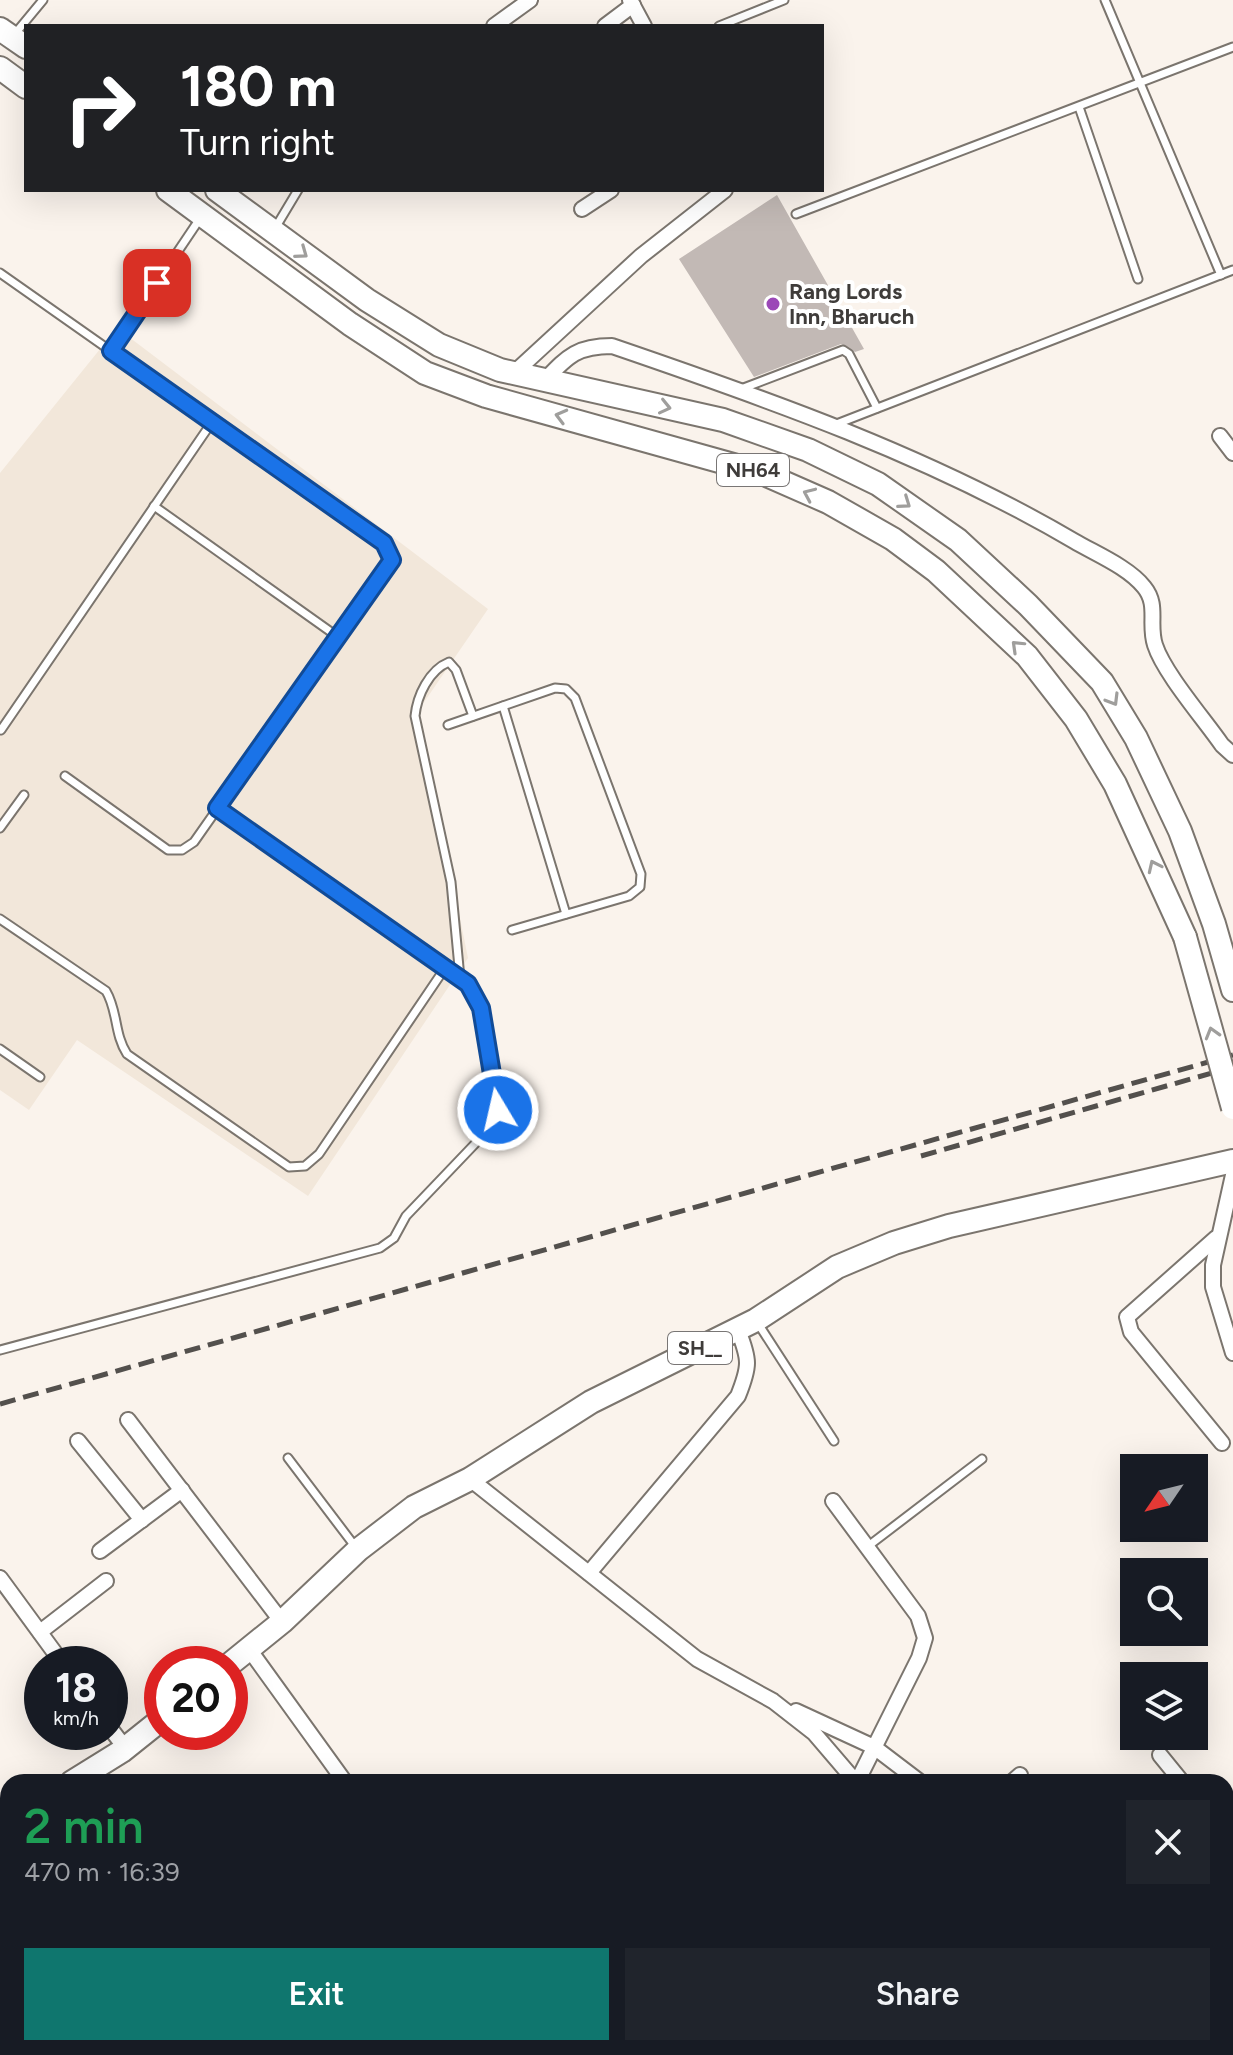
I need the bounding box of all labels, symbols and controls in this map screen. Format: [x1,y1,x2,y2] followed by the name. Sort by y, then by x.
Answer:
[180,53,336,120] text: 180 m
[48,56,152,160] icon: right
[180,121,335,164] text: Turn right
[294,243,308,257] one-way arrow
[123,249,191,317] pin
[135,261,179,305] icon: arrive
[789,278,914,330] place label: Rang Lords Inn, Bharuch
[764,295,782,313] marker: Rang Lords Inn, Bharuch
[658,398,671,415] one-way arrow
[555,409,569,426] one-way arrow
[717,454,789,486] road number: NH64
[803,487,818,503] one-way arrow
[896,493,910,508] one-way arrow
[1012,641,1026,656] one-way arrow
[1103,691,1118,706] one-way arrow
[1148,860,1164,874] one-way arrow
[1205,1027,1221,1041] one-way arrow
[456,1068,540,1152] position arrow
[668,1332,732,1364] road number: SH__
[1120,1454,1208,1542] north arrow
[1120,1454,1208,1750] map controls
[1120,1558,1208,1646] button: search
[144,1646,248,1750] speed limit sign: 20
[1120,1662,1208,1750] button: layers
[55,1664,97,1712] text: 18
[53,1706,99,1730] text: km/h
[24,1797,144,1855] text: 2 min
[1126,1800,1210,1884] button: close
[24,1856,180,1888] text: 470 m · 16:39
[24,1948,609,2040] button: Exit
[625,1948,1210,2040] button: Share

